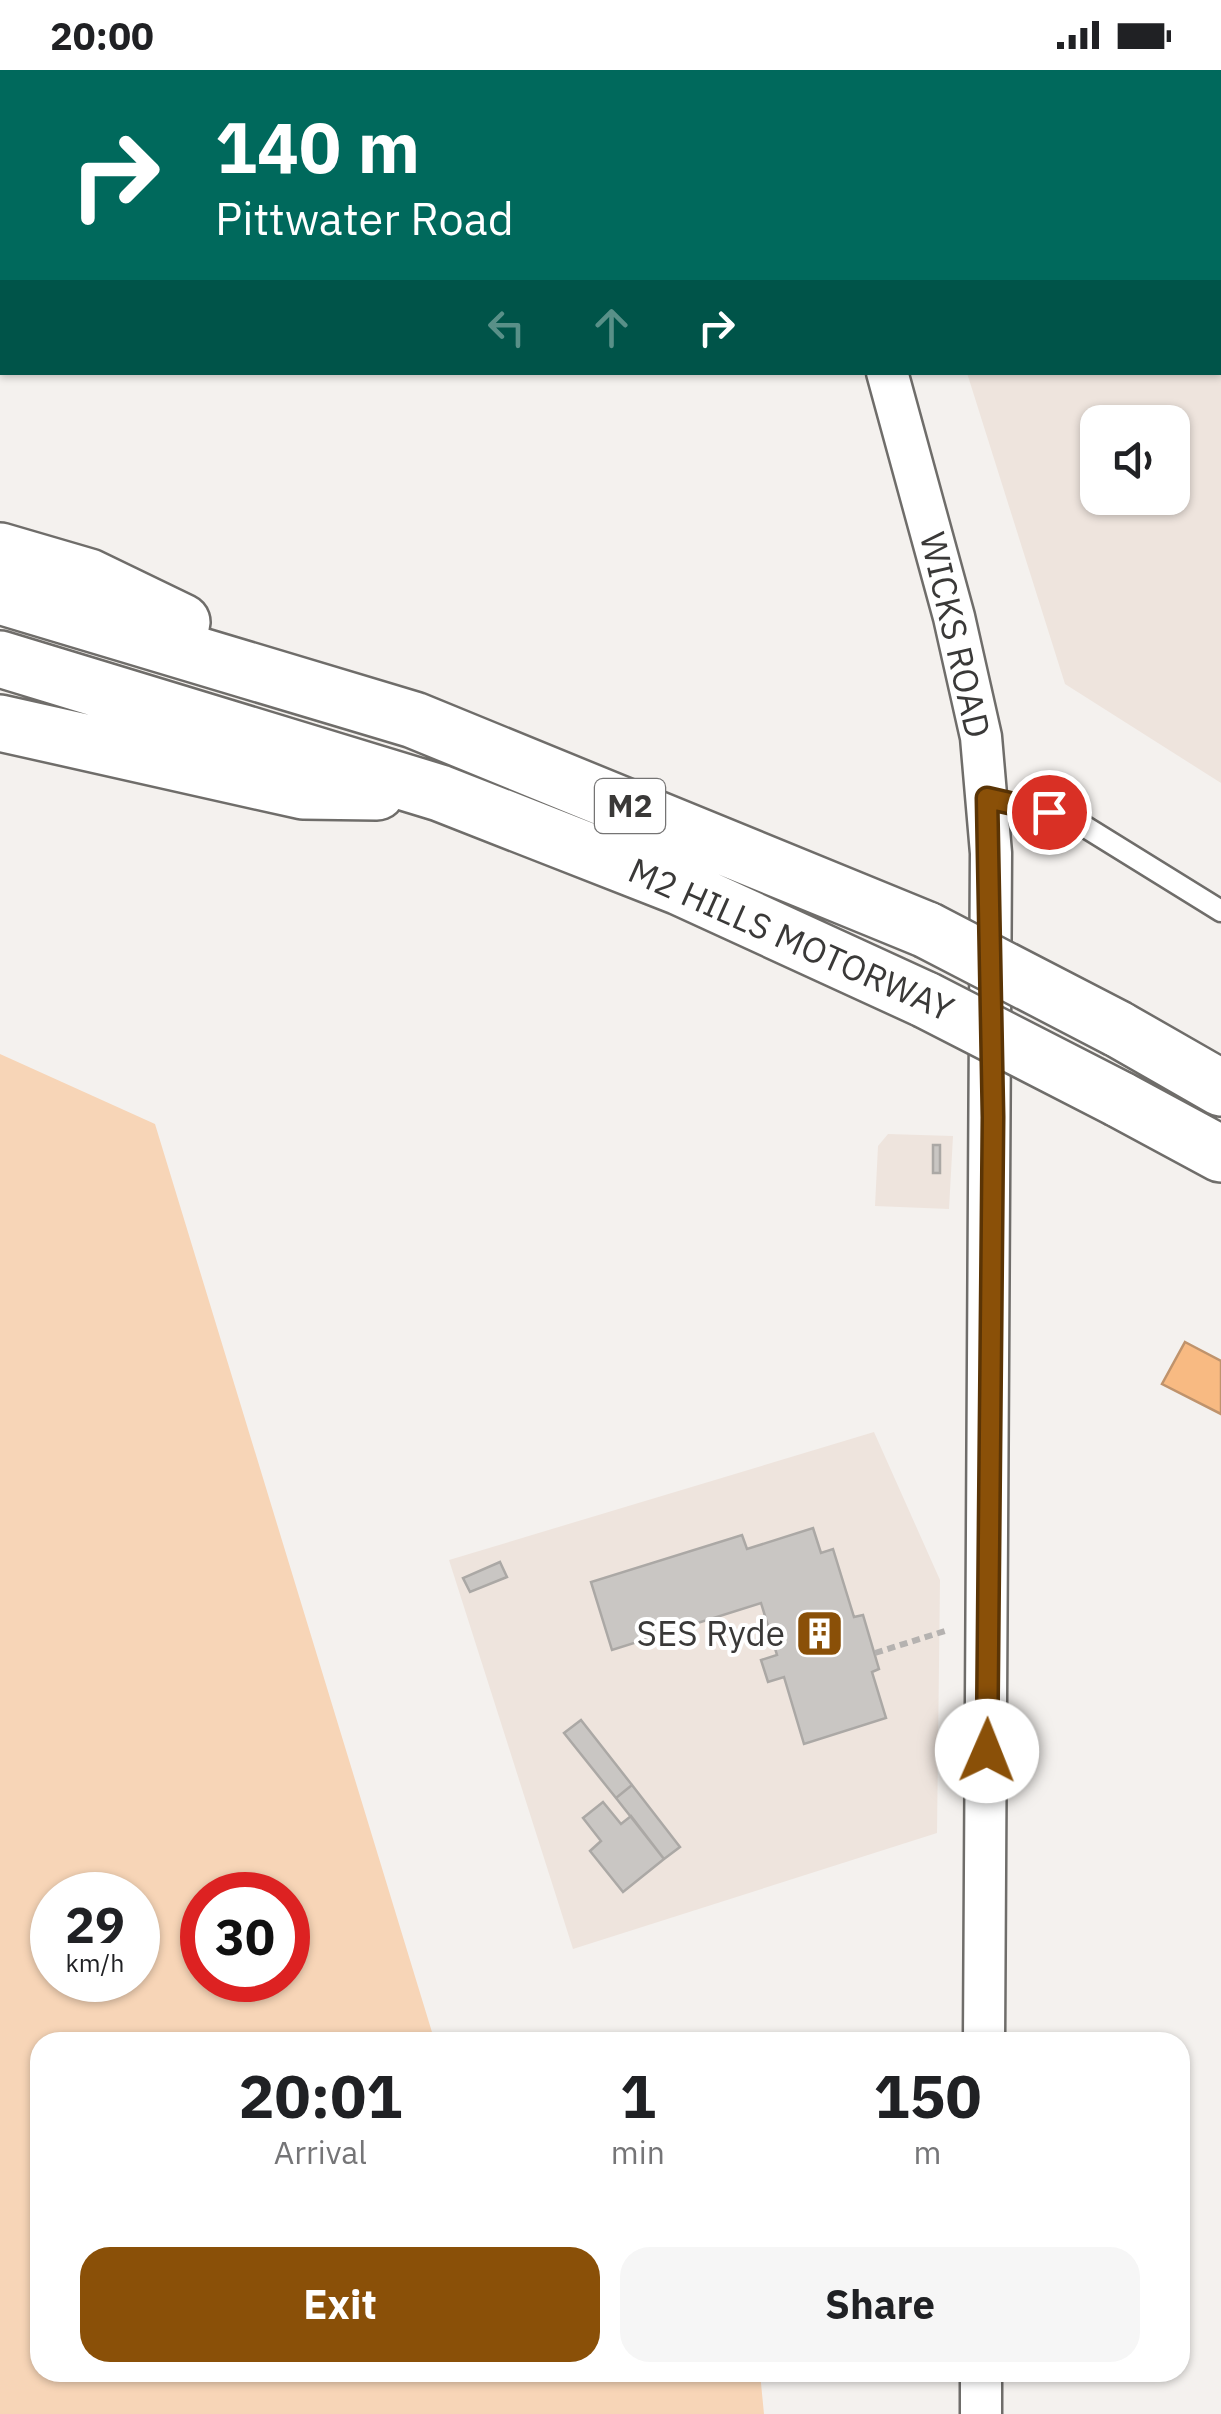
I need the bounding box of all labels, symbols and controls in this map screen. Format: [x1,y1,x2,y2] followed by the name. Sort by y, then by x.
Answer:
[50,11,154,60] text: 20:00
[215,101,420,192] text: 140 m
[50,110,180,240] icon: right
[215,189,514,247] text: Pittwater Road
[479,300,534,355] icon: left
[584,300,639,355] icon: ahead
[689,300,744,355] icon: right
[1080,405,1190,515] map controls
[1080,405,1190,515] button: sound
[910,527,1002,742] street label: WICKS ROAD
[1007,770,1092,855] pin
[595,779,665,833] road number: M2
[1022,785,1077,840] icon: arrive
[622,847,961,1032] street label: M2 HILLS MOTORWAY
[794,1608,846,1660] building icon: SES Ryde
[637,1610,785,1656] place label: SES Ryde
[935,1699,1039,1803] position arrow
[180,1872,310,2002] speed limit sign: 30
[65,1892,125,1957] text: 29
[66,1946,124,1979] text: km/h
[239,2056,402,2135] text: 20:01
[620,2056,656,2135] text: 1
[873,2056,981,2135] text: 150
[274,2131,367,2173] text: Arrival
[611,2131,665,2173] text: min
[914,2131,941,2173] text: m
[80,2247,600,2362] button: Exit
[620,2247,1140,2362] button: Share

